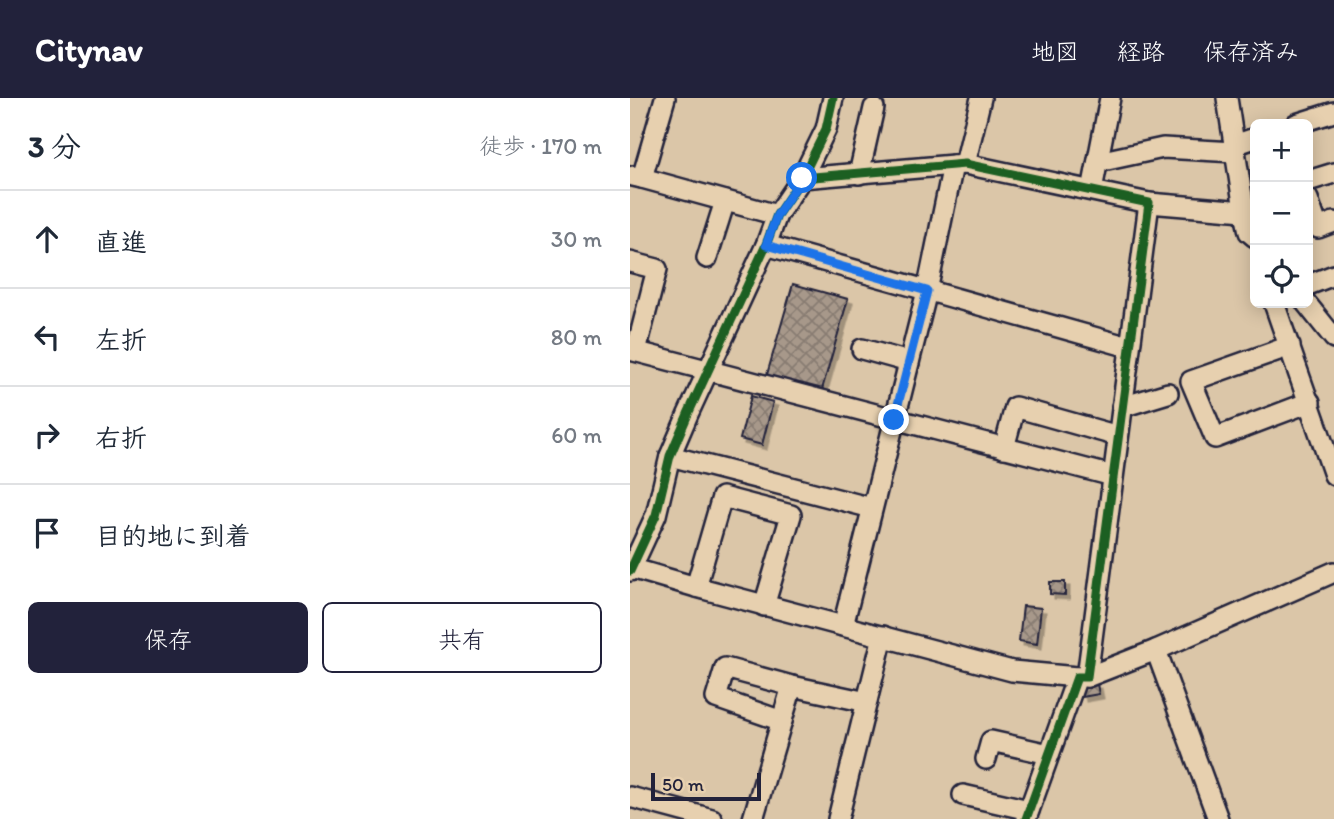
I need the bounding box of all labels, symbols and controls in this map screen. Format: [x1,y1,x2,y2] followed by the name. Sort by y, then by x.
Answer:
[35,30,143,69] text: Citynav
[1031,37,1079,66] text: 地図
[1117,37,1165,66] text: 経路
[1203,37,1299,66] text: 保存済み
[1250,119,1313,308] map controls
[1250,119,1313,182] button: +
[28,128,81,165] text: 3 分
[479,132,602,160] text: 徒歩 · 170 m
[786,162,817,193] route start
[1250,182,1313,245] button: −
[28,220,66,258] icon: ahead
[551,225,602,253] text: 30 m
[95,226,147,258] text: 直進
[1250,245,1313,308] button: locate
[28,318,66,356] icon: left
[551,323,602,351] text: 80 m
[95,324,147,356] text: 左折
[878,404,909,435] route end
[28,416,66,454] icon: right
[551,421,602,449] text: 60 m
[95,422,147,454] text: 右折
[28,514,66,552] icon: arrive
[95,520,251,552] text: 目的地に到着
[28,602,308,673] button: 保存
[322,602,602,673] button: 共有
[651,770,761,802] scale bar
[662,773,704,796] text: 50 m

